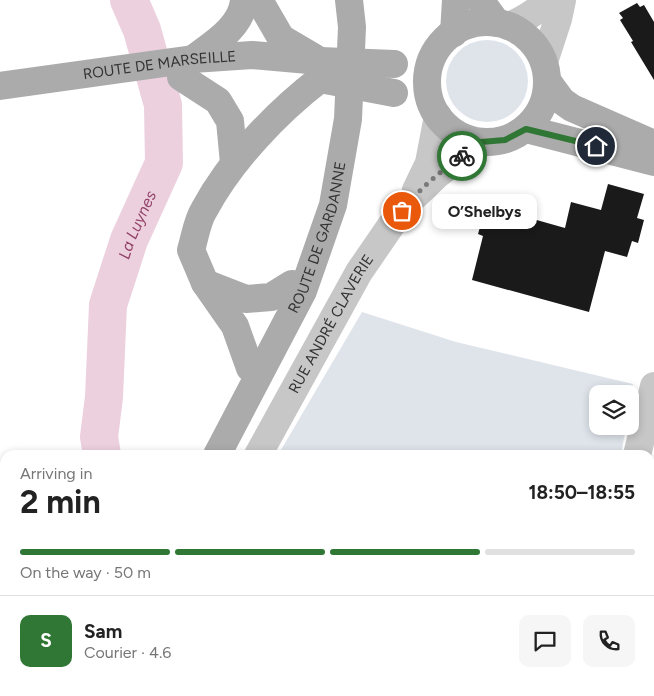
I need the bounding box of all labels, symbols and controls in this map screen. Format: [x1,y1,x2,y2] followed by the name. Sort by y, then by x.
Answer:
[82,47,237,83] street label: ROUTE DE MARSEILLE
[575,125,617,167] pin
[437,131,487,181] courier
[582,132,610,160] icon: home
[448,142,476,170] icon: bike
[284,160,349,316] street label: ROUTE DE GARDANNE
[115,187,160,261] water label: La Luynes
[381,190,423,232] pin
[432,194,537,228] callout: O’Shelbys
[388,197,416,225] icon: bag
[448,202,521,221] text: O’Shelbys
[285,251,377,397] street label: RUE ANDRÉ CLAVERIE
[589,385,639,435] map controls
[589,385,639,435] button: layers
[20,464,92,483] text: Arriving in
[528,481,635,504] text: 18:50–18:55
[20,483,101,521] text: 2 min
[20,563,151,582] text: On the way · 50 m
[519,615,571,667] button: chat
[583,615,635,667] button: phone
[84,620,122,643] text: Sam
[40,629,52,652] text: S
[84,643,171,662] text: Courier · 4.6

